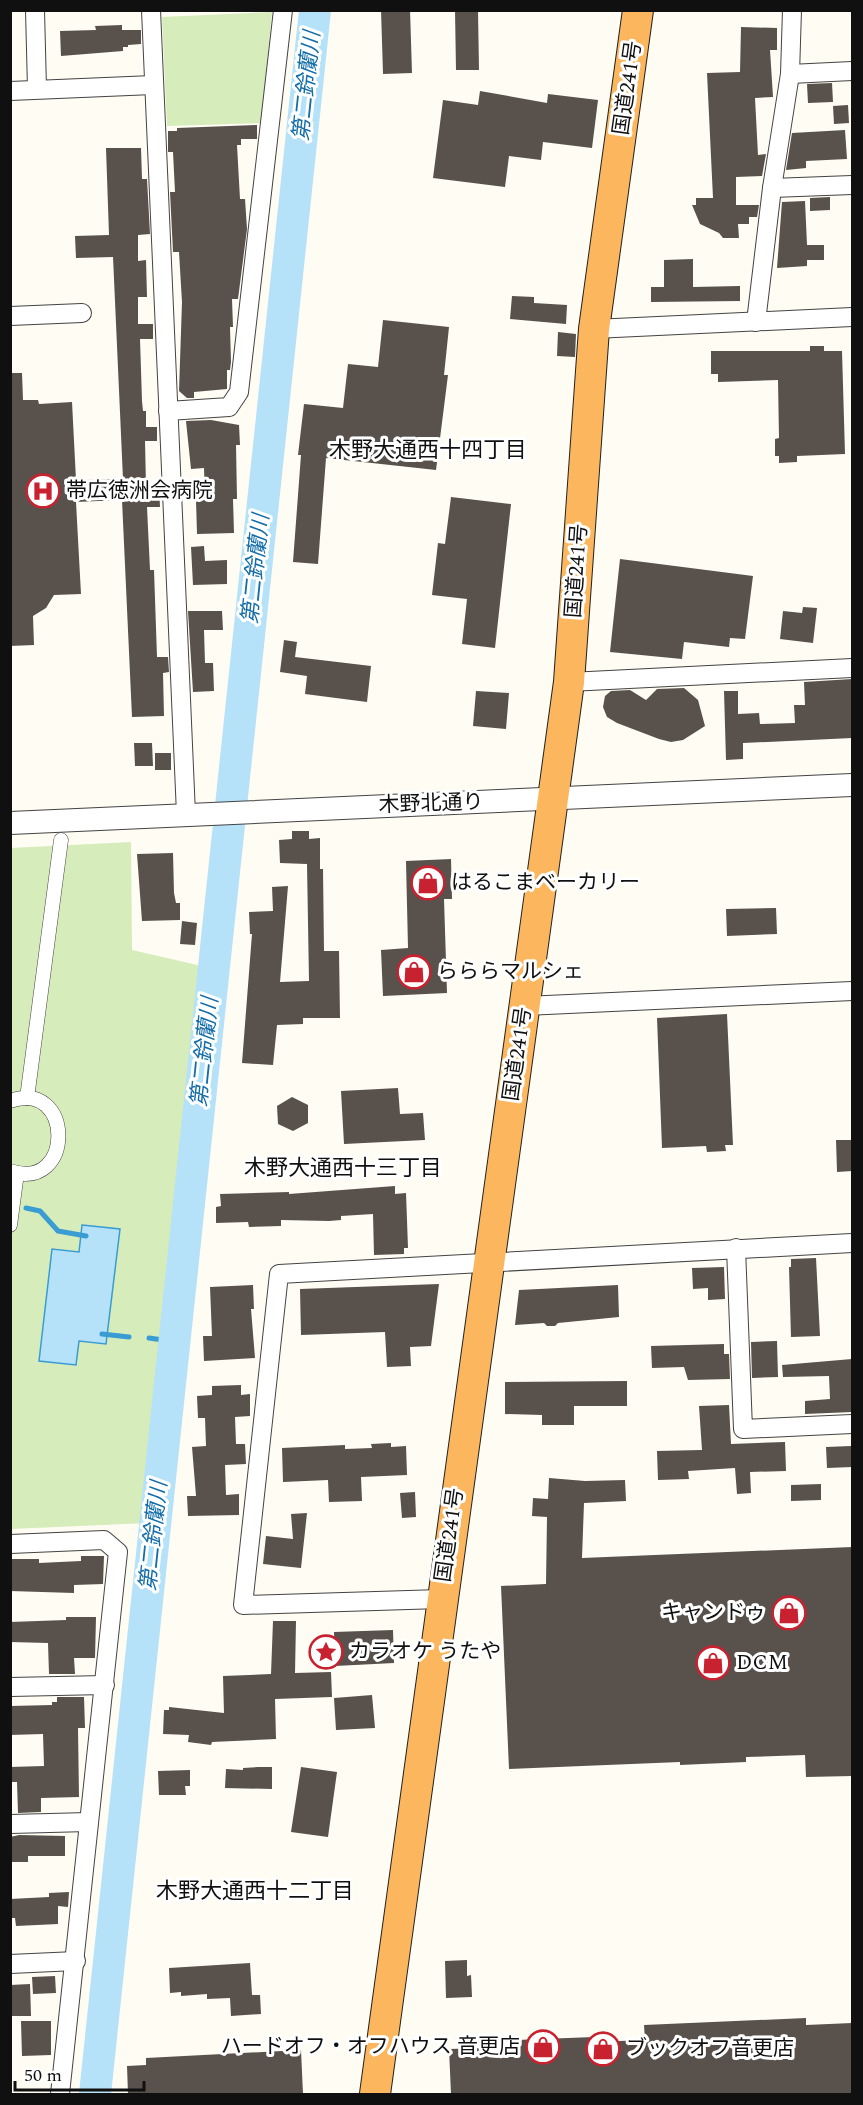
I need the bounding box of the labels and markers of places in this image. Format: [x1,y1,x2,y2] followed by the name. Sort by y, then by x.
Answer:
[25,473,61,509] hospital icon: 帯広徳洲会病院
[66,475,213,507] place label: 帯広徳洲会病院
[410,865,446,901] shop icon: はるこまベーカリー
[451,867,640,899] place label: はるこまベーカリー
[396,954,432,990] shop icon: らららマルシェ
[437,956,584,988] place label: らららマルシェ
[771,1595,807,1631] shop icon: キャンドゥ
[661,1597,766,1629] place label: キャンドゥ
[308,1634,344,1670] place icon: カラオケ うたや
[349,1636,501,1668] place label: カラオケ うたや
[695,1645,731,1681] shop icon: DCM
[736,1647,788,1679] place label: DCM
[525,2029,561,2065] shop icon: ハードオフ・オフハウス 音更店
[221,2031,520,2063] place label: ハードオフ・オフハウス 音更店
[585,2031,621,2067] shop icon: ブックオフ音更店
[626,2033,794,2065] place label: ブックオフ音更店

